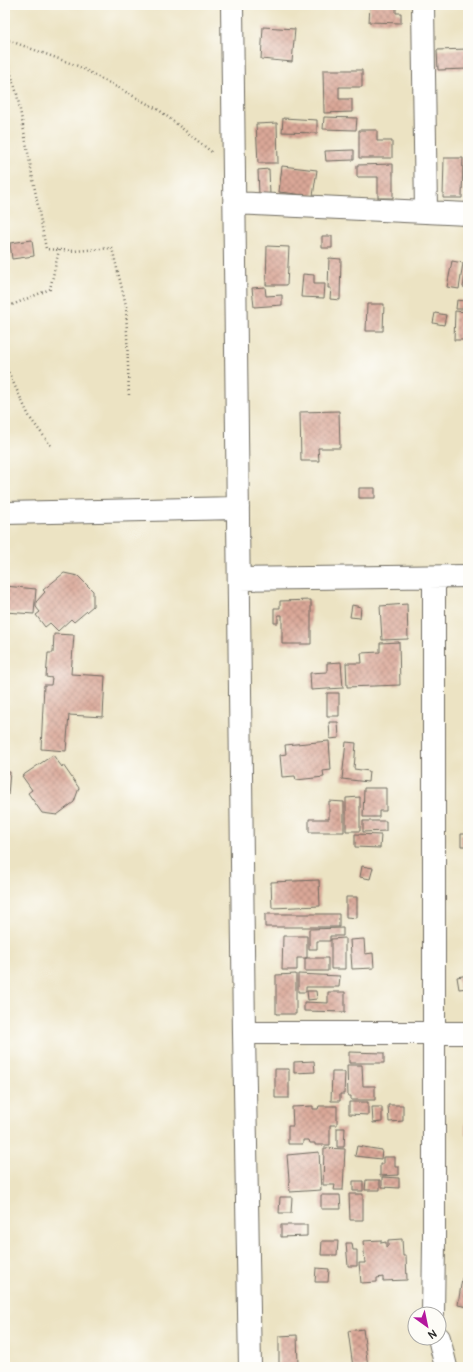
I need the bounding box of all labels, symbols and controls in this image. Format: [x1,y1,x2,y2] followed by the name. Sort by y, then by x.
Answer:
[407,1306,447,1346] north arrow
[425,1326,439,1342] text: N

